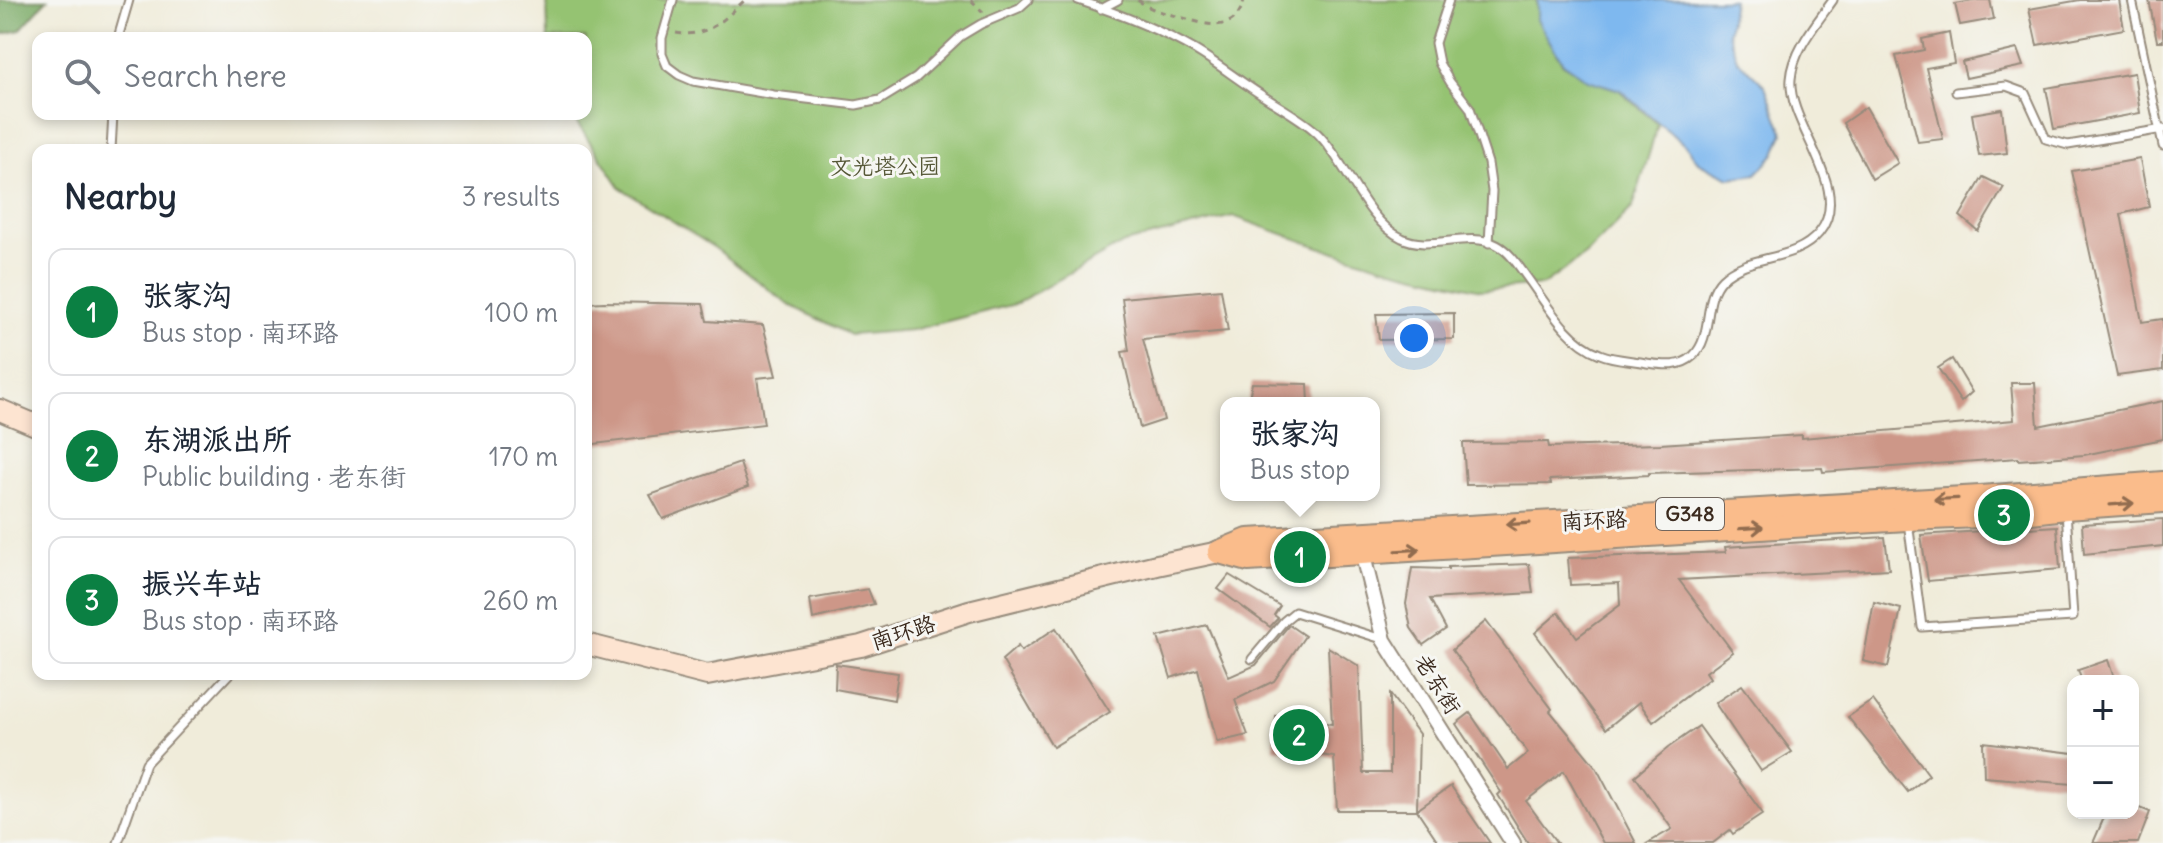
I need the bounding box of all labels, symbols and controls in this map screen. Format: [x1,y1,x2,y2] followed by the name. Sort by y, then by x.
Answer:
[32,32,592,120] search box
[60,54,104,98] icon: search
[124,57,287,95] text: Search here
[830,152,940,180] park label: 文光塔公园
[64,175,177,218] text: Nearby
[462,180,560,213] text: 3 results
[142,276,232,314] text: 张家沟
[87,296,97,329] text: 1
[484,296,558,329] text: 100 m
[142,316,338,349] text: Bus stop · 南环路
[1394,318,1434,358] your location
[1220,397,1380,501] popup
[1250,414,1340,452] text: 张家沟
[142,420,292,458] text: 东湖派出所
[85,440,99,473] text: 2
[489,440,558,473] text: 170 m
[1250,453,1350,486] text: Bus stop
[142,460,406,493] text: Public building · 老东街
[1978,485,2030,545] pin: 3
[1933,491,1960,506] one-way arrow
[2108,496,2135,511] one-way arrow
[1656,498,1724,530] road number: G348
[1560,504,1628,536] street label: 南环路
[1505,517,1532,532] one-way arrow
[1737,521,1764,536] one-way arrow
[1274,527,1326,587] pin: 1
[1394,542,1421,557] one-way arrow
[142,564,262,602] text: 振兴车站
[85,584,99,617] text: 3
[483,584,558,617] text: 260 m
[142,604,338,637] text: Bus stop · 南环路
[867,608,939,656] street label: 南环路
[1409,649,1467,719] street label: 老东街
[2067,675,2139,819] map controls
[2067,675,2139,747] button: +
[1273,705,1325,765] pin: 2
[2067,747,2139,819] button: −

